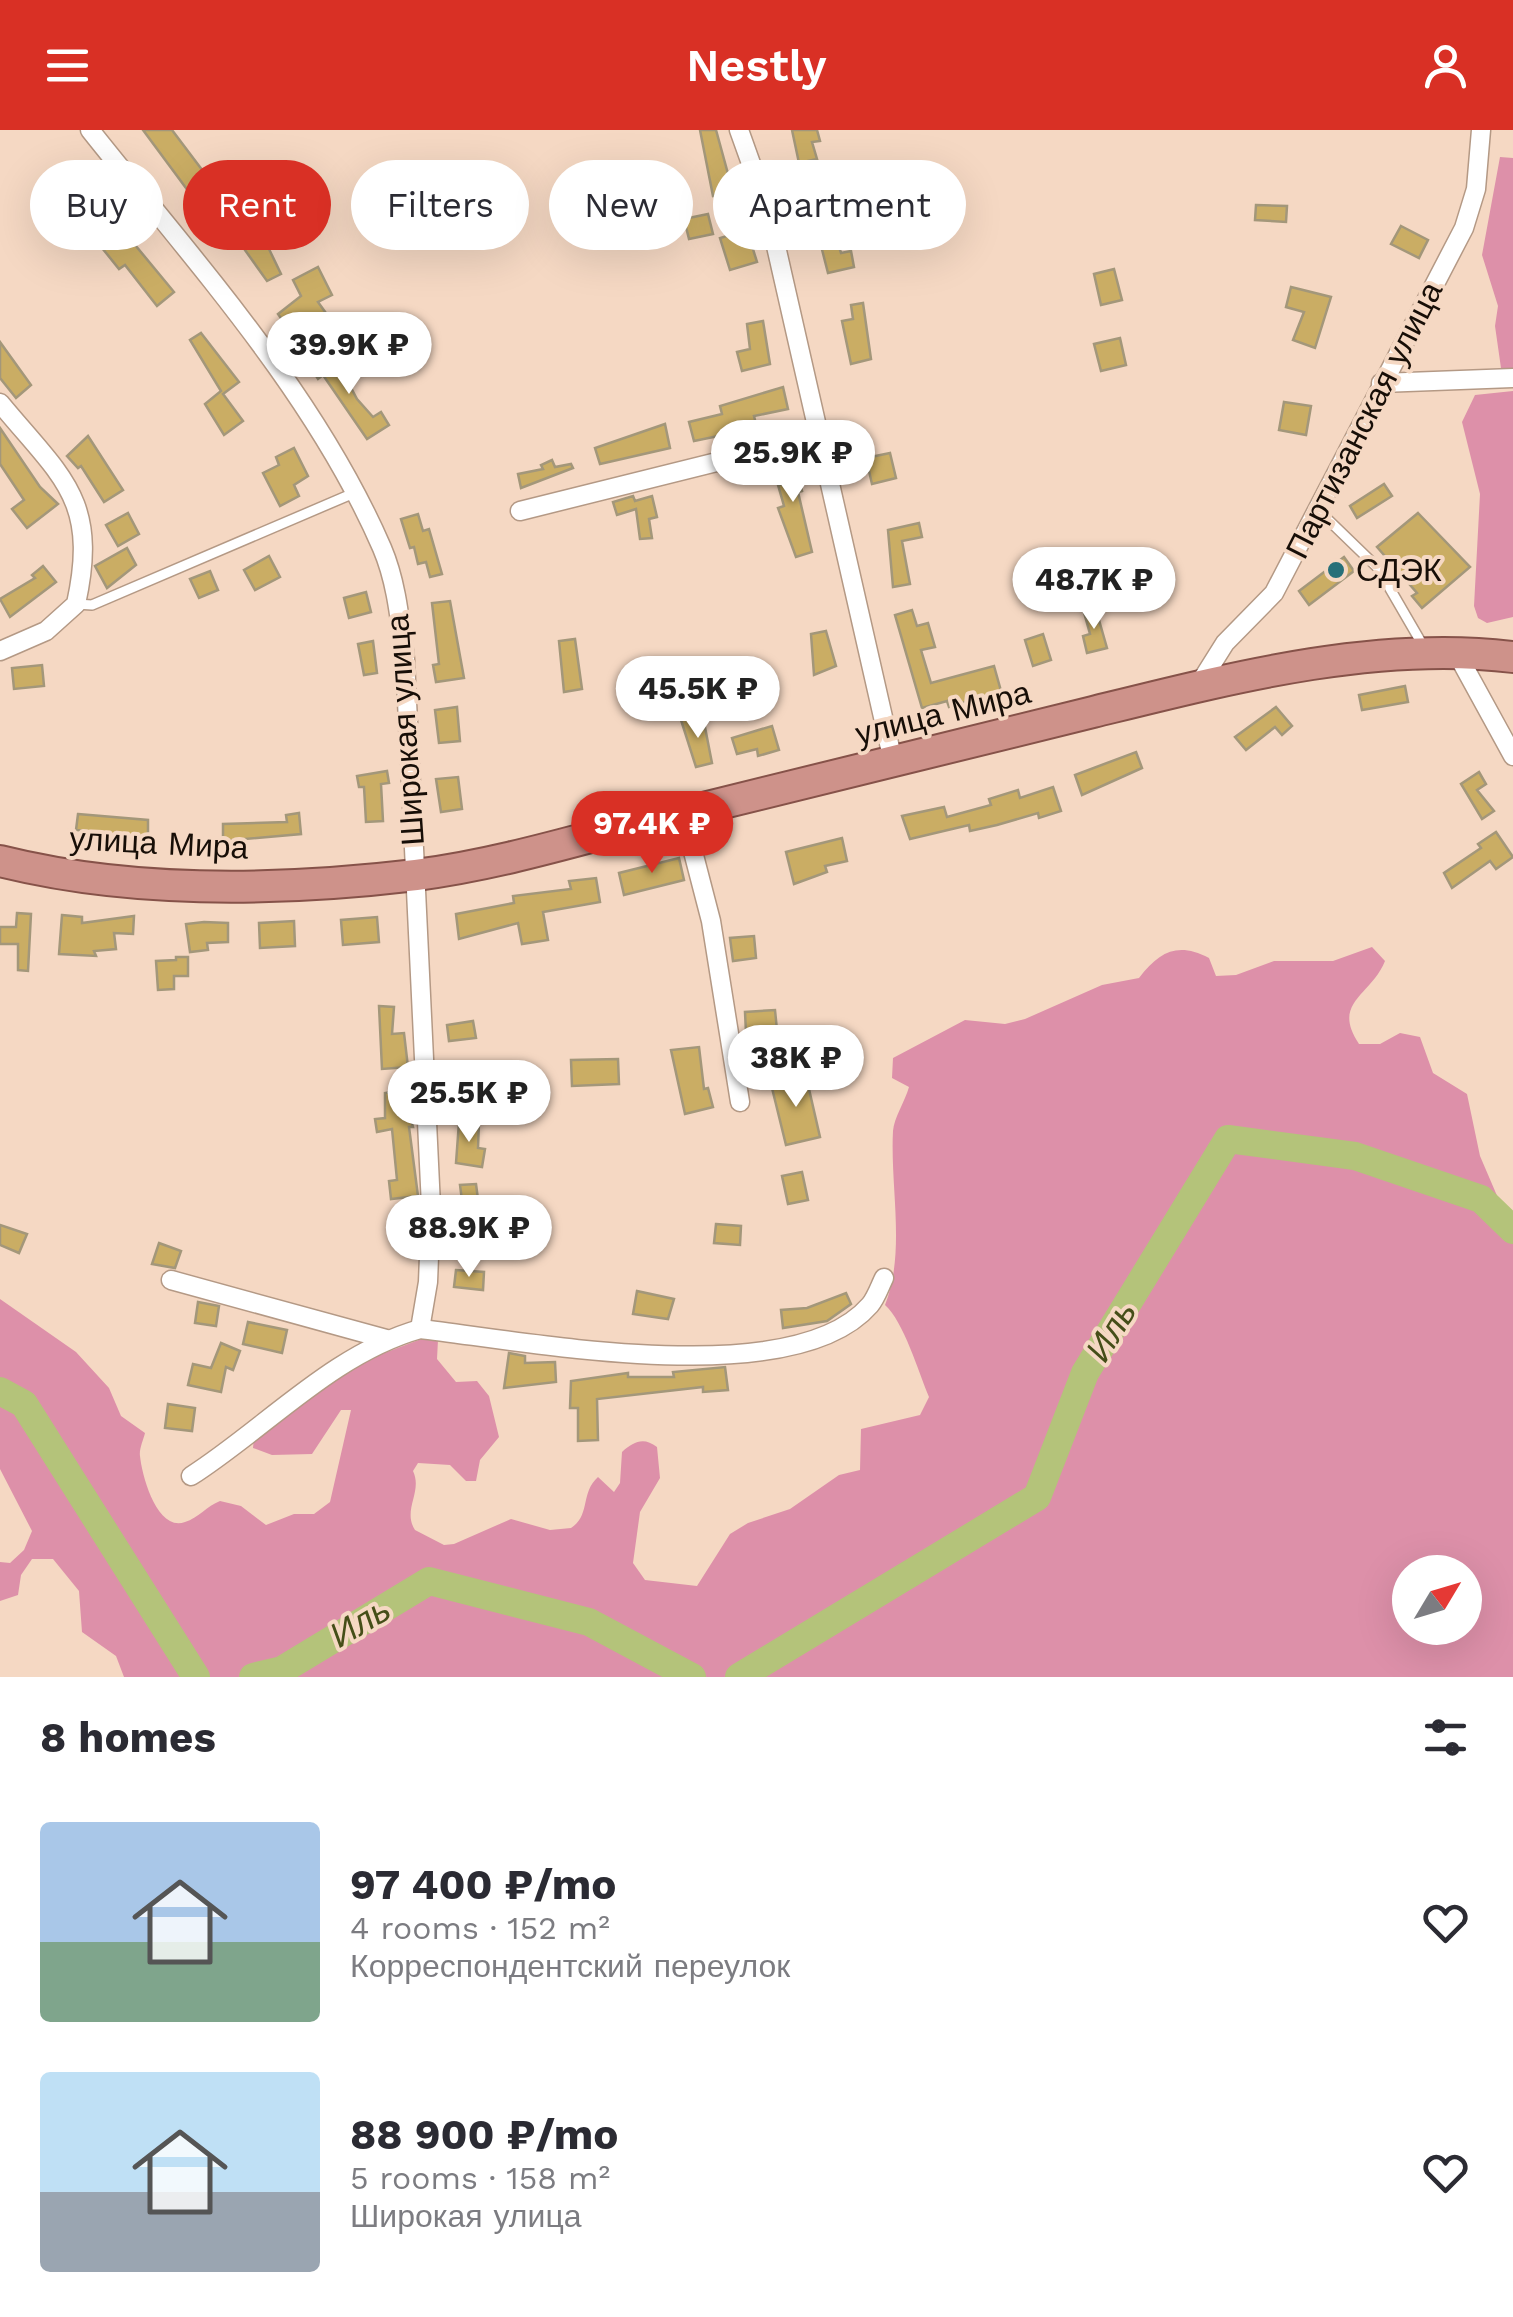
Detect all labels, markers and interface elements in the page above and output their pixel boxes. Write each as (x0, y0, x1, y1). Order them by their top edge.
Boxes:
icon: menu (40, 38, 95, 93)
icon: person (1418, 38, 1473, 93)
text: Nestly (686, 39, 827, 92)
chip: Buy (30, 160, 163, 250)
chip: Rent (183, 160, 331, 250)
chip: Filters (351, 160, 529, 250)
chip: New (549, 160, 693, 250)
chip: Apartment (713, 160, 966, 250)
street label: Партизанская улица (1278, 275, 1450, 565)
pin: 39.9K ₽ (257, 312, 441, 397)
text: 39.9K ₽ (289, 325, 409, 363)
pin: 25.9K ₽ (701, 420, 885, 505)
text: 25.9K ₽ (733, 433, 853, 471)
pin: 48.7K ₽ (1002, 547, 1186, 632)
place label: СДЭК (1356, 551, 1442, 589)
marker: СДЭК (1325, 559, 1347, 581)
text: 48.7K ₽ (1034, 560, 1154, 598)
street label: Широкая улица (378, 613, 432, 847)
pin: 45.5K ₽ (606, 656, 790, 741)
text: 45.5K ₽ (638, 669, 758, 707)
street label: улица Мира (852, 673, 1035, 753)
pin: 97.4K ₽ (560, 791, 744, 876)
text: 97.4K ₽ (593, 804, 711, 842)
street label: улица Мира (69, 819, 250, 867)
pin: 38K ₽ (726, 1025, 866, 1110)
text: 38K ₽ (750, 1038, 842, 1076)
pin: 25.5K ₽ (377, 1060, 561, 1145)
text: 25.5K ₽ (410, 1073, 528, 1111)
pin: 88.9K ₽ (377, 1195, 561, 1280)
text: 88.9K ₽ (408, 1208, 530, 1246)
water label: Иль (1077, 1293, 1145, 1369)
north arrow (1392, 1555, 1482, 1645)
map controls (1392, 1555, 1482, 1645)
water label: Иль (322, 1588, 398, 1656)
icon: filters (1418, 1710, 1473, 1765)
text: 8 homes (40, 1713, 216, 1762)
text: 97 400 ₽/mo (350, 1860, 616, 1909)
icon: home (120, 1862, 240, 1982)
icon: heart (1418, 1895, 1473, 1950)
text: 4 rooms · 152 m² (350, 1909, 610, 1947)
text: Корреспондентский переулок (350, 1947, 790, 1985)
text: 88 900 ₽/mo (350, 2110, 618, 2159)
icon: home (120, 2112, 240, 2232)
icon: heart (1418, 2145, 1473, 2200)
text: 5 rooms · 158 m² (350, 2159, 610, 2197)
text: Широкая улица (350, 2197, 582, 2235)

